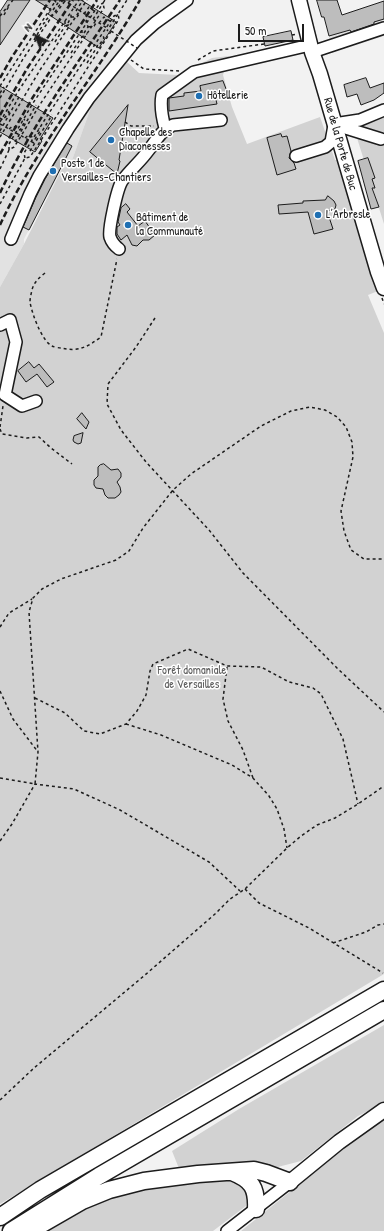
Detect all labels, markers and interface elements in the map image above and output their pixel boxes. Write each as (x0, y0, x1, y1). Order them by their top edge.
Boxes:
north arrow (16, 16, 56, 56)
scale bar (240, 16, 306, 42)
text: N (21, 20, 35, 34)
text: 50 m (245, 22, 266, 39)
place label: Hôtellerie (207, 89, 248, 103)
marker: Hôtellerie (194, 91, 204, 101)
street label: Rue de la Porte de Buc (320, 96, 360, 192)
place label: Chapelle des Diaconesses (119, 126, 172, 154)
marker: Chapelle des Diaconesses (106, 135, 116, 145)
place label: Poste 1 de Versailles-Chantiers (61, 157, 151, 185)
marker: Poste 1 de Versailles-Chantiers (48, 166, 58, 176)
place label: L’Arbresle (326, 208, 371, 222)
marker: L’Arbresle (313, 210, 323, 220)
place label: Bâtiment de la Communauté (136, 211, 203, 239)
marker: Bâtiment de la Communauté (123, 220, 133, 230)
park label: Forêt domaniale de Versailles (158, 664, 226, 692)

